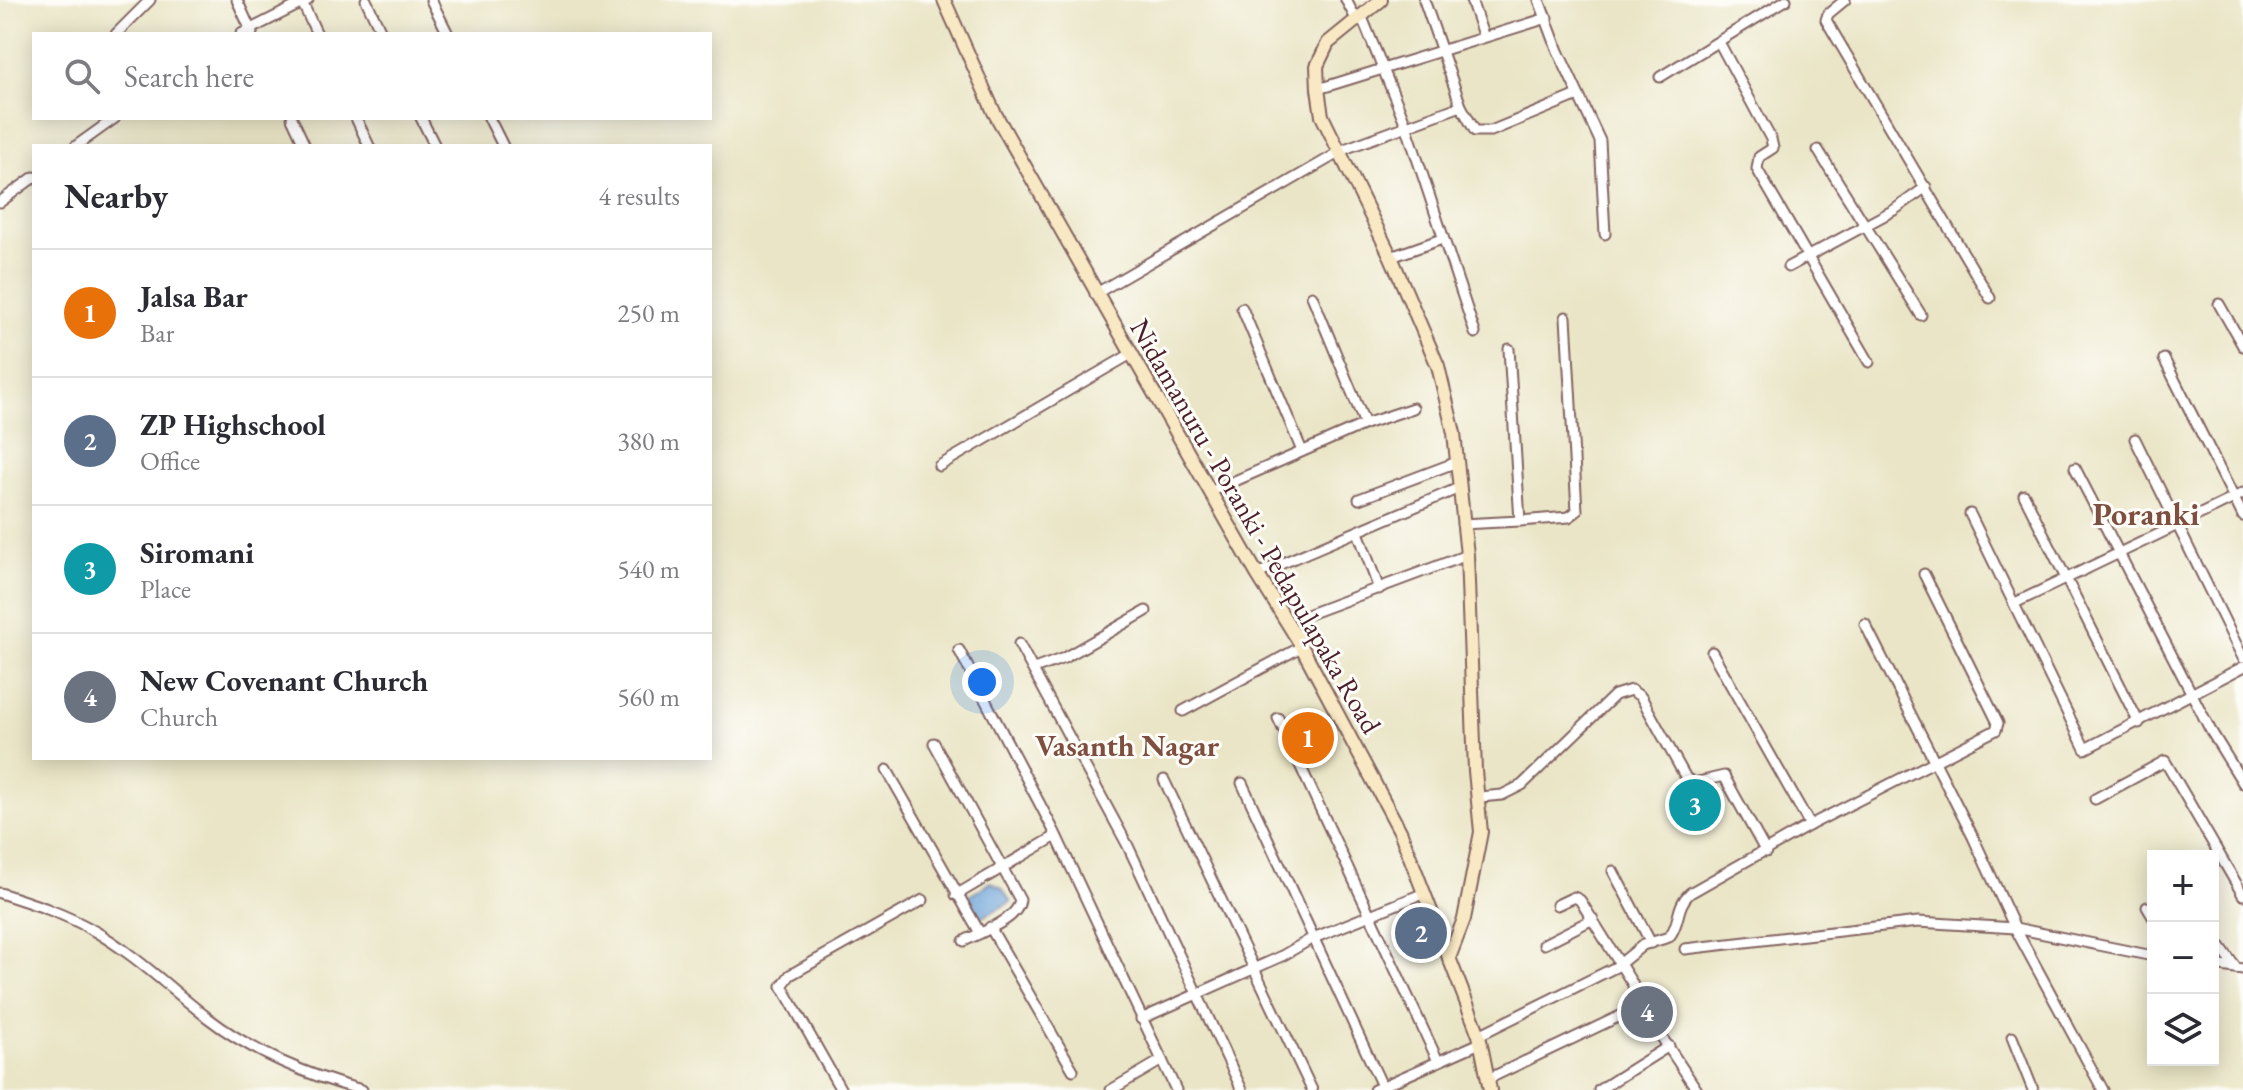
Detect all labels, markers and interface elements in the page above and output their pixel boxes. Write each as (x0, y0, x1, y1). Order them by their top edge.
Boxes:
search box (32, 32, 712, 120)
icon: search (60, 54, 104, 98)
text: Search here (124, 57, 254, 96)
text: Nearby (64, 174, 168, 218)
text: 4 results (599, 179, 680, 213)
text: Jalsa Bar (140, 277, 248, 316)
text: 1 (83, 296, 97, 330)
text: 250 m (617, 296, 680, 330)
street label: Nidamanuru - Poranki - Pedapulapaka Road (1122, 312, 1390, 740)
text: Bar (140, 316, 174, 350)
text: ZP Highschool (140, 405, 326, 444)
text: 2 (83, 424, 97, 458)
text: 380 m (617, 424, 680, 458)
text: Office (140, 444, 200, 478)
district label: Poranki (2093, 493, 2200, 535)
text: Siromani (140, 533, 254, 572)
text: 3 (83, 552, 97, 586)
text: 540 m (617, 552, 680, 586)
text: Place (140, 572, 191, 606)
text: New Covenant Church (140, 661, 428, 700)
your location (962, 662, 1002, 702)
text: 4 (83, 680, 97, 714)
text: 560 m (617, 680, 680, 714)
text: Church (140, 700, 218, 734)
pin: 1 (1282, 708, 1334, 768)
district label: Vasanth Nagar (1035, 726, 1220, 765)
pin: 3 (1669, 775, 1721, 835)
map controls (2147, 850, 2219, 1066)
button: + (2147, 850, 2219, 922)
pin: 2 (1395, 903, 1447, 963)
button: − (2147, 922, 2219, 994)
pin: 4 (1621, 982, 1673, 1042)
button: layers (2147, 994, 2219, 1066)

